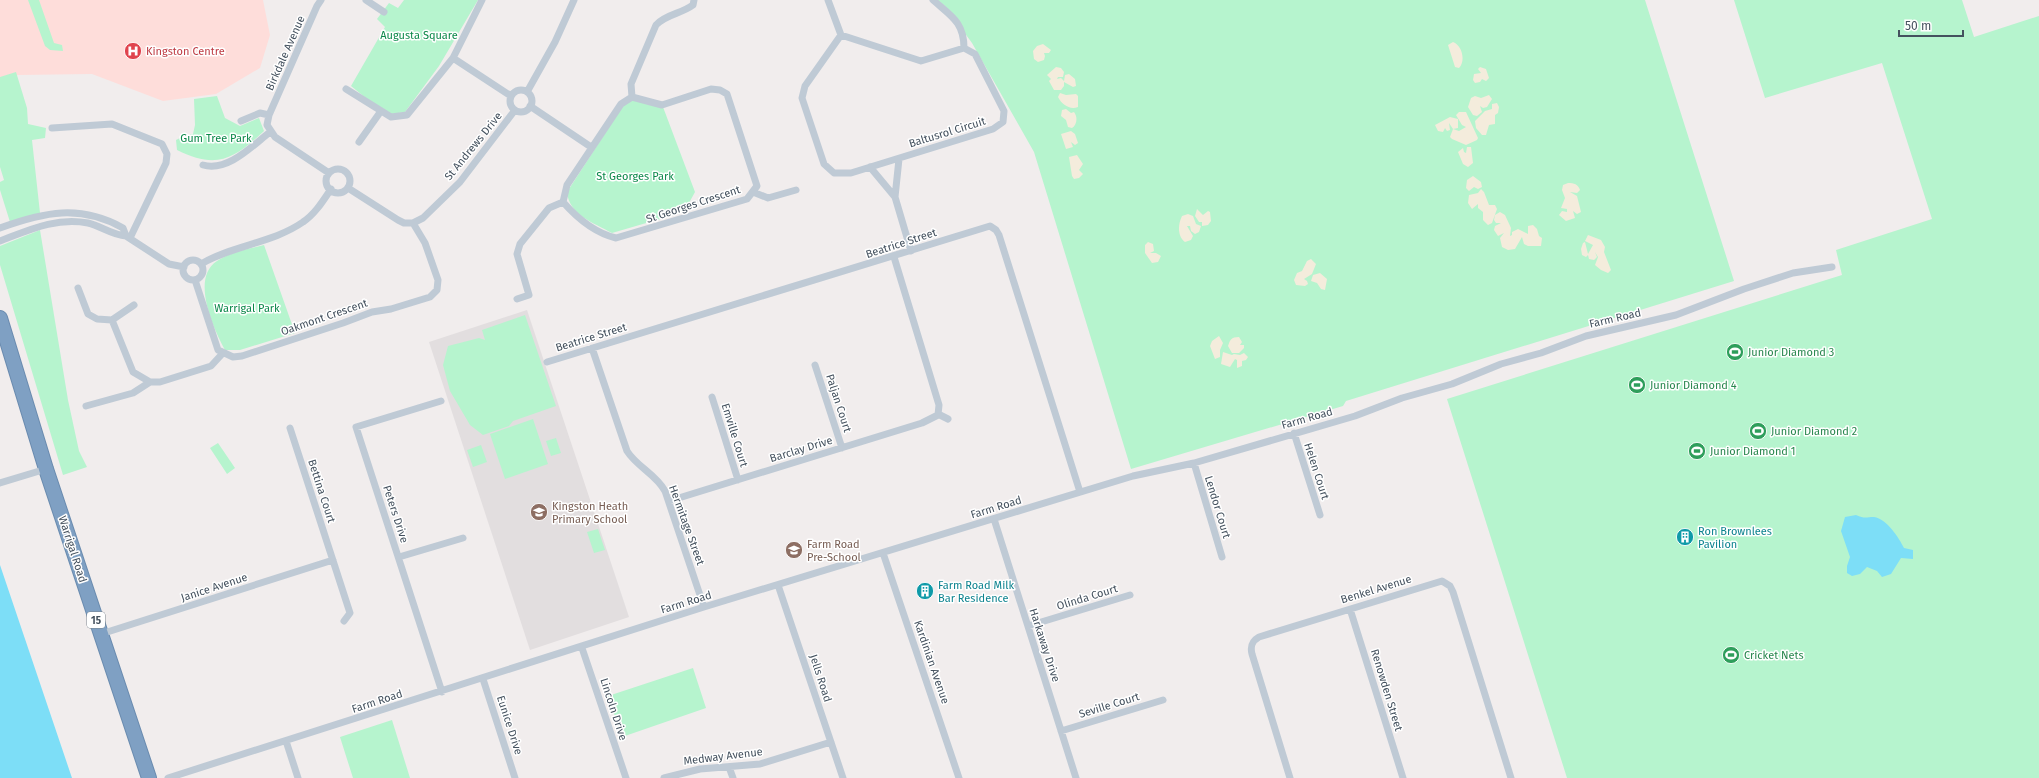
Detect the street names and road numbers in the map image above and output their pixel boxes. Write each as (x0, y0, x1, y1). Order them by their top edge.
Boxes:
street label: Birkdale Avenue (263, 14, 308, 93)
street label: St Andrews Drive (442, 110, 505, 183)
street label: Baltusrol Circuit (907, 115, 987, 150)
street label: St Georges Crescent (644, 183, 742, 226)
street label: Beatrice Street (864, 226, 938, 261)
street label: Oakmont Crescent (279, 297, 369, 338)
street label: Farm Road (1588, 306, 1642, 331)
street label: Beatrice Street (554, 320, 628, 354)
street label: Paljan Court (823, 372, 854, 434)
street label: Emville Court (719, 402, 750, 469)
street label: Farm Road (1280, 405, 1334, 432)
street label: Barclay Drive (768, 434, 834, 465)
street label: Helen Court (1301, 441, 1332, 501)
street label: Bettina Court (305, 458, 338, 525)
street label: Lendor Court (1202, 474, 1233, 540)
street label: Hermitage Street (666, 483, 707, 567)
street label: Peters Drive (380, 484, 411, 545)
street label: Farm Road (969, 494, 1023, 521)
street label: Warrigal Road (56, 514, 89, 584)
street label: Janice Avenue (179, 571, 249, 604)
street label: Benkel Avenue (1339, 573, 1413, 606)
street label: Olinda Court (1055, 582, 1119, 613)
street label: Farm Road (659, 589, 713, 616)
street label: Harkaway Drive (1026, 607, 1063, 684)
road number: 15 (87, 612, 105, 628)
street label: Kardinian Avenue (911, 619, 952, 706)
street label: Renowden Street (1368, 648, 1405, 733)
street label: Jells Road (807, 653, 834, 704)
street label: Lincoln Drive (597, 676, 630, 742)
street label: Farm Road (350, 687, 404, 716)
street label: Seville Court (1077, 690, 1141, 721)
street label: Eunice Drive (494, 694, 525, 756)
street label: Medway Avenue (683, 745, 763, 768)

